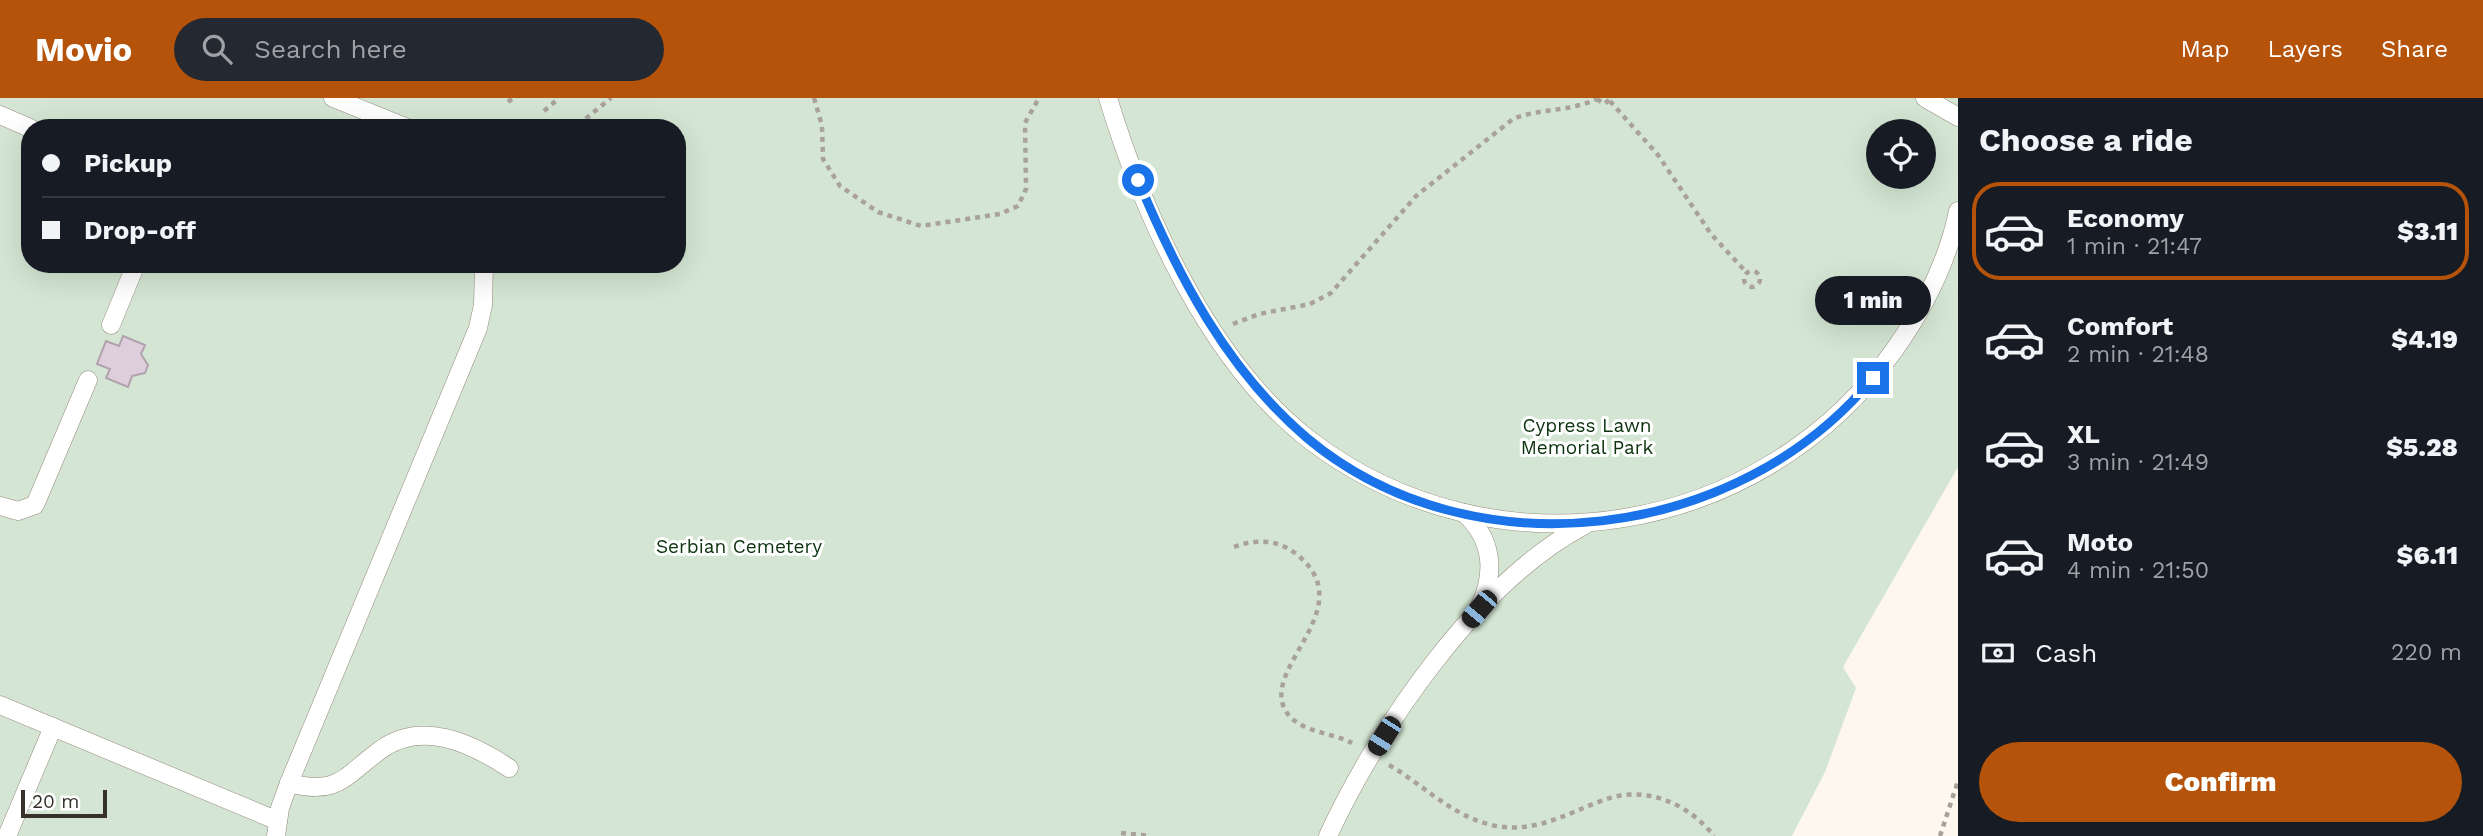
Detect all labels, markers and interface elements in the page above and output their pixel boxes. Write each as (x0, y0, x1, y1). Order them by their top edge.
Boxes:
search box (174, 18, 664, 81)
text: Movio (35, 30, 132, 69)
icon: search (198, 30, 236, 68)
text: Search here (254, 34, 407, 64)
text: Map (2181, 35, 2229, 63)
text: Layers (2267, 35, 2343, 63)
text: Share (2381, 35, 2448, 63)
map controls (1866, 119, 1936, 189)
button: locate (1866, 119, 1936, 189)
text: Choose a ride (1979, 121, 2193, 159)
text: Pickup (84, 148, 172, 178)
route start (1122, 164, 1154, 196)
icon: car (1983, 200, 2046, 263)
text: Economy (2067, 203, 2184, 233)
text: Drop-off (84, 215, 196, 245)
text: $3.11 (2397, 216, 2458, 246)
text: 1 min · 21:47 (2067, 233, 2202, 260)
callout: 1 min (1815, 276, 1931, 326)
text: 1 min (1843, 287, 1903, 314)
icon: car (1983, 308, 2046, 371)
text: Comfort (2067, 311, 2173, 341)
text: $4.19 (2391, 324, 2458, 354)
text: 2 min · 21:48 (2067, 341, 2209, 368)
route end (1857, 362, 1889, 394)
park label: Cypress Lawn Memorial Park (1521, 414, 1654, 459)
icon: car (1983, 416, 2046, 479)
text: XL (2067, 419, 2100, 449)
text: $5.28 (2386, 432, 2458, 462)
text: 3 min · 21:49 (2067, 449, 2209, 476)
icon: car (1983, 524, 2046, 587)
text: Moto (2067, 527, 2133, 557)
park label: Serbian Cemetery (656, 535, 822, 558)
text: $6.11 (2397, 540, 2458, 570)
text: 4 min · 21:50 (2067, 557, 2209, 584)
car (1458, 586, 1501, 632)
icon: cash (1979, 634, 2017, 672)
text: Cash (2035, 638, 2097, 668)
text: 220 m (2391, 639, 2462, 666)
car (1364, 713, 1405, 759)
button: Confirm (1979, 742, 2462, 822)
scale bar (21, 787, 107, 819)
text: 20 m (32, 790, 79, 813)

